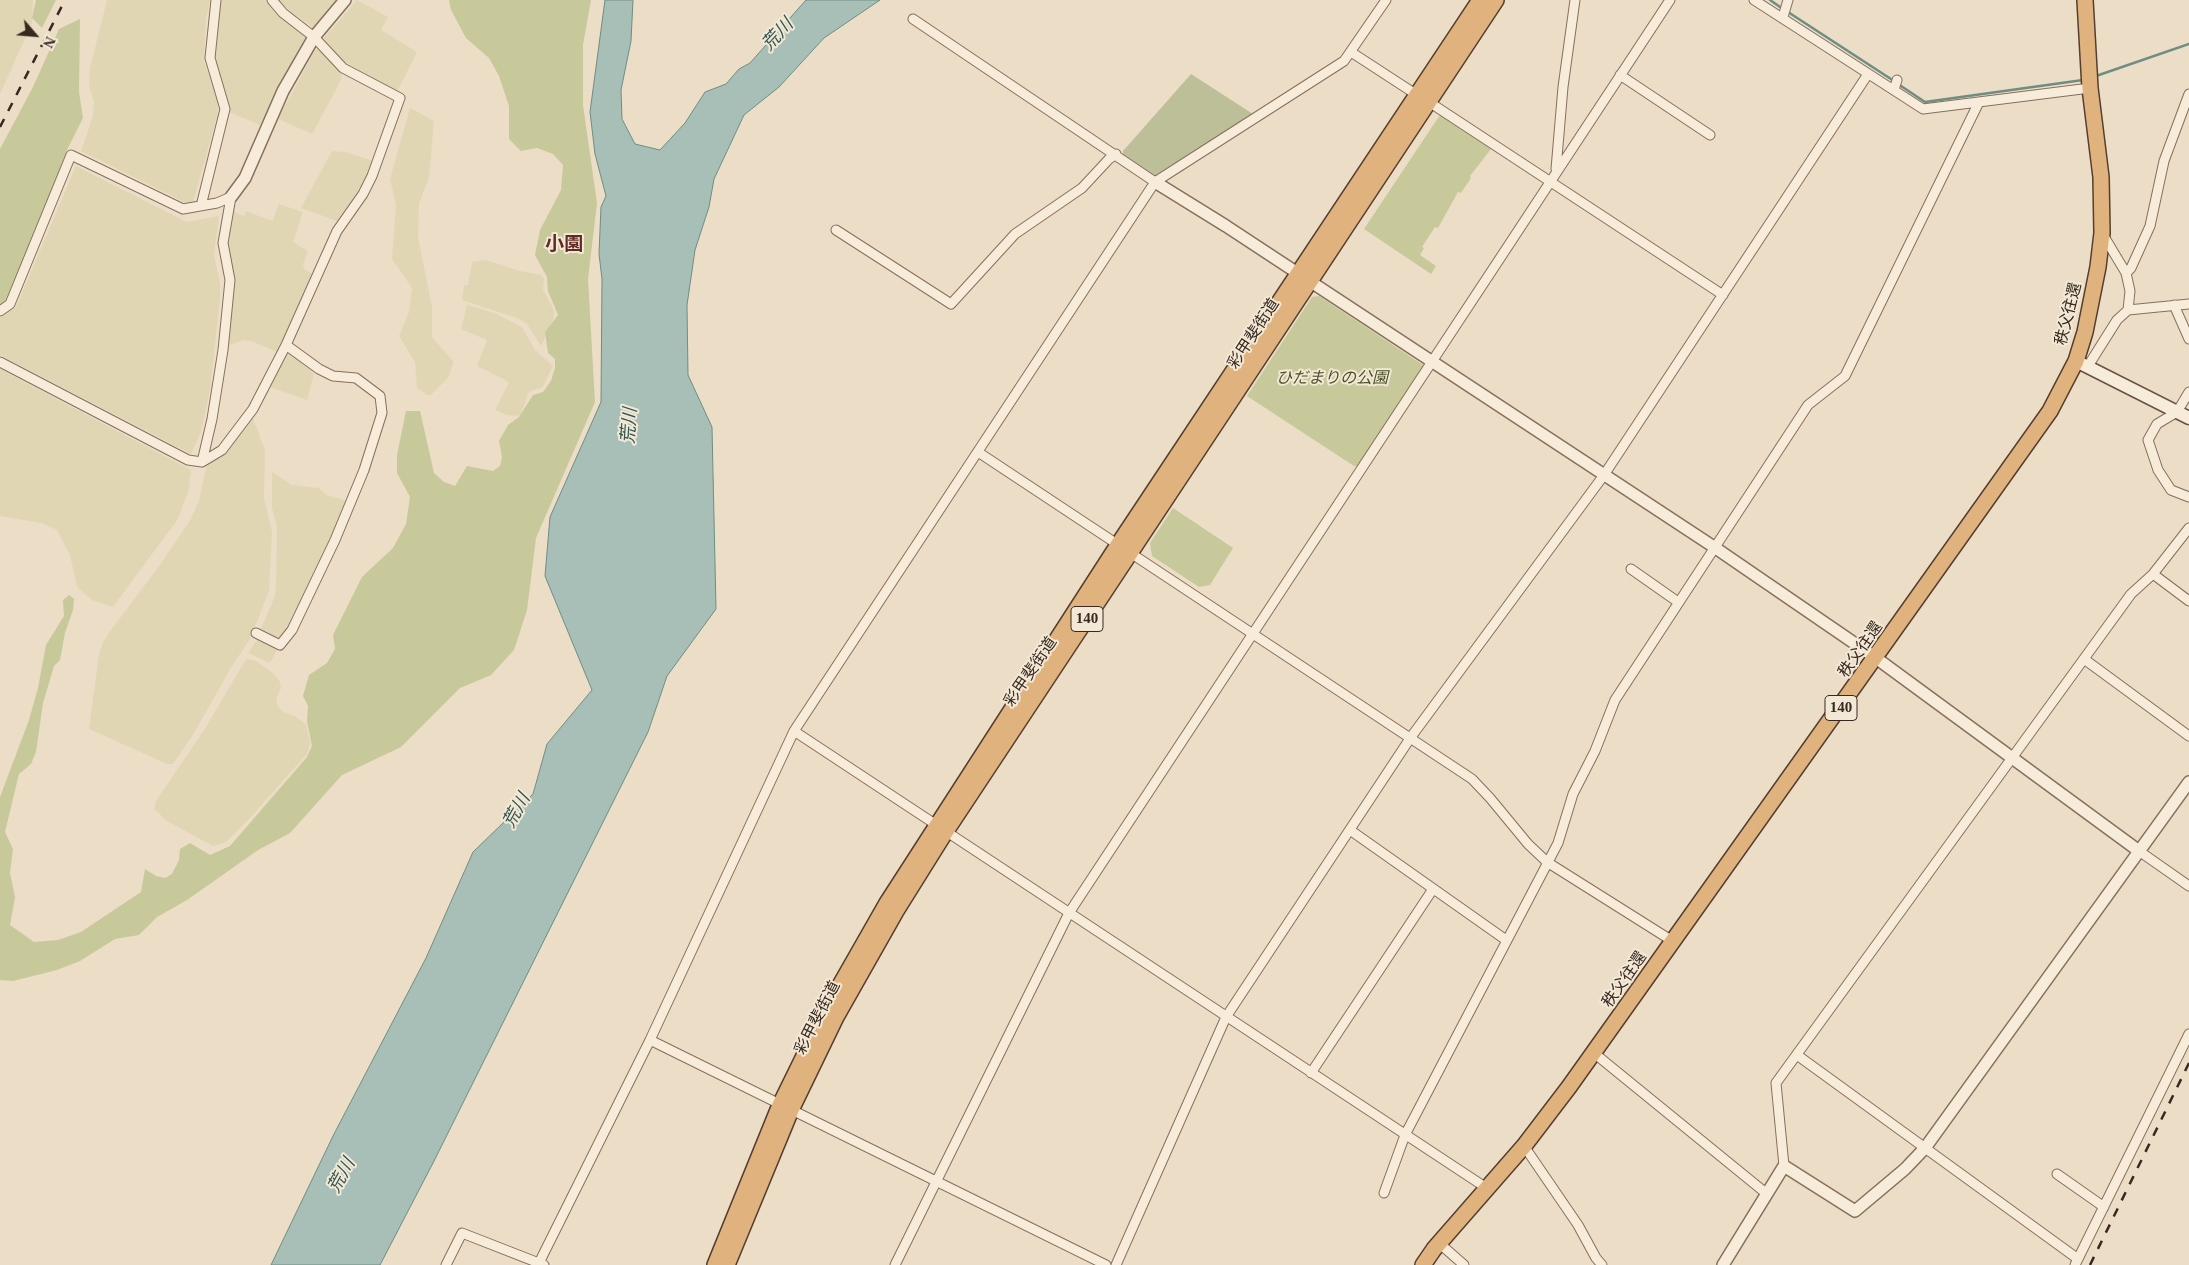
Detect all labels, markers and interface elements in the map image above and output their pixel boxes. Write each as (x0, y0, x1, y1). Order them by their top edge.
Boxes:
north arrow (10, 10, 60, 60)
water label: 荒川 (758, 14, 798, 56)
text: N (40, 34, 58, 50)
district label: 小園 (545, 234, 583, 256)
street label: 秩父往還 (2052, 281, 2086, 347)
street label: 彩甲斐街道 (1224, 295, 1284, 373)
park label: ひだまりの公園 (1276, 369, 1388, 389)
water label: 荒川 (618, 407, 642, 445)
road number: 140 (1071, 606, 1103, 632)
street label: 秩父往還 (1835, 618, 1887, 682)
street label: 彩甲斐街道 (1001, 633, 1061, 711)
road number: 140 (1825, 696, 1857, 720)
water label: 荒川 (499, 790, 535, 832)
street label: 秩父往還 (1599, 948, 1651, 1012)
street label: 彩甲斐街道 (791, 978, 845, 1058)
water label: 荒川 (324, 1155, 360, 1197)

